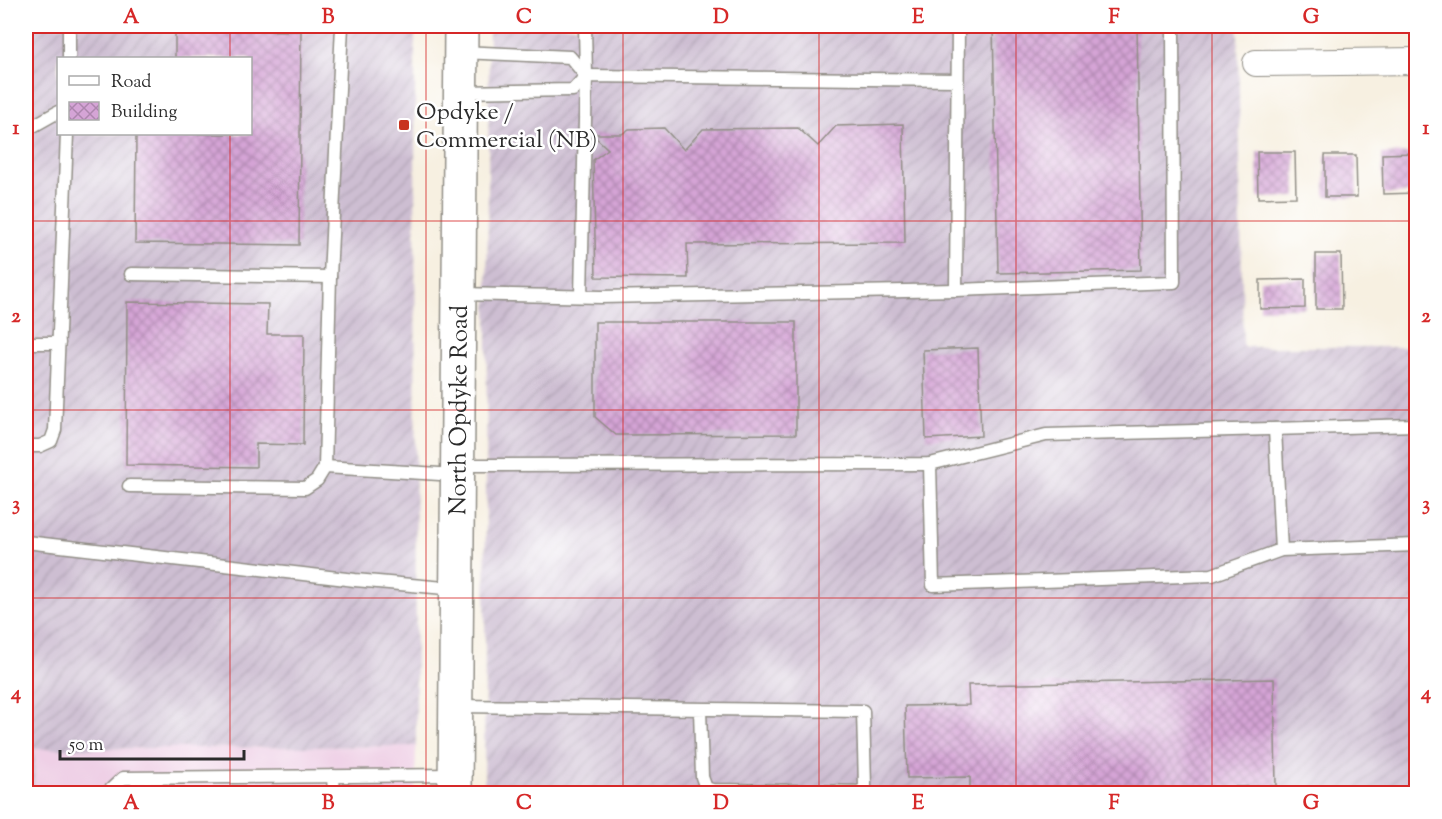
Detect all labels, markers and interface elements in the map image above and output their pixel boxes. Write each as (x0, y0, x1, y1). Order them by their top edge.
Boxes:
text: A (123, 4, 140, 33)
text: B (322, 4, 335, 33)
text: C (516, 4, 532, 33)
text: D (713, 4, 729, 33)
text: E (912, 4, 925, 33)
text: F (1108, 4, 1120, 33)
text: G (1303, 4, 1320, 33)
legend (57, 57, 252, 135)
text: Road (111, 70, 151, 96)
place label: Opdyke / Commercial (NB) (416, 96, 597, 158)
text: Building (111, 100, 177, 126)
text: 1 (13, 115, 20, 144)
text: 1 (1423, 115, 1430, 144)
marker: Opdyke / Commercial (NB) (397, 118, 411, 132)
text: 2 (11, 303, 21, 332)
text: 2 (1421, 303, 1431, 332)
street label: North Opdyke Road (442, 304, 478, 515)
text: 3 (12, 491, 20, 520)
text: 3 (1422, 491, 1430, 520)
text: 4 (10, 680, 21, 709)
text: 4 (1420, 680, 1431, 709)
scale bar (60, 723, 244, 761)
text: 50 m (68, 733, 104, 759)
text: A (123, 790, 140, 819)
text: B (322, 790, 335, 819)
text: C (516, 790, 532, 819)
text: D (713, 790, 729, 819)
text: E (912, 790, 925, 819)
text: F (1108, 790, 1120, 819)
text: G (1303, 790, 1320, 819)

